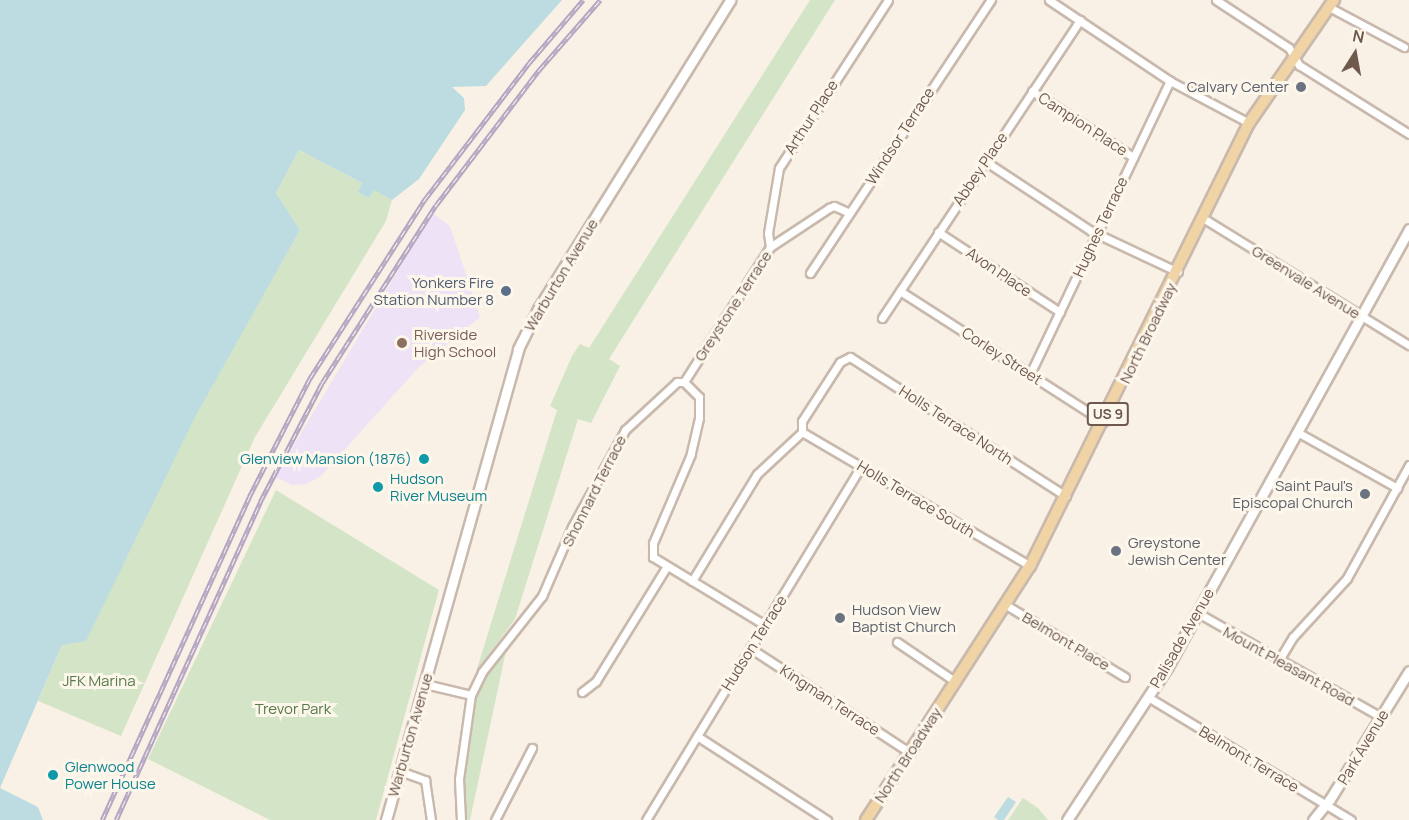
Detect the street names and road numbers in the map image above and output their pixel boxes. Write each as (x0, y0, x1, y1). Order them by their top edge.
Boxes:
street label: Arthur Place (780, 77, 842, 157)
street label: Windsor Terrace (862, 84, 938, 188)
street label: Campion Place (1035, 88, 1131, 160)
street label: Abbey Place (949, 129, 1011, 209)
street label: Hughes Terrace (1069, 174, 1131, 280)
street label: Warburton Avenue (520, 215, 602, 335)
street label: Greenvale Avenue (1249, 241, 1363, 323)
street label: Avon Place (963, 244, 1035, 300)
street label: Greystone Terrace (691, 248, 775, 364)
street label: North Broadway (1116, 280, 1180, 386)
street label: Corley Street (958, 323, 1046, 389)
street label: Holls Terrace North (896, 382, 1016, 468)
road number: US 9 (1086, 403, 1130, 425)
street label: Shonnard Terrace (558, 432, 630, 550)
street label: Holls Terrace South (854, 457, 978, 541)
street label: Palisade Avenue (1146, 585, 1218, 691)
street label: Hudson Terrace (718, 592, 790, 694)
street label: Belmont Place (1019, 608, 1113, 674)
street label: Mount Pleasant Road (1220, 622, 1358, 710)
street label: Kingman Terrace (777, 661, 883, 739)
street label: Warburton Avenue (384, 671, 436, 799)
street label: North Broadway (871, 704, 945, 806)
street label: Park Avenue (1334, 706, 1392, 788)
street label: Belmont Terrace (1196, 722, 1302, 796)

